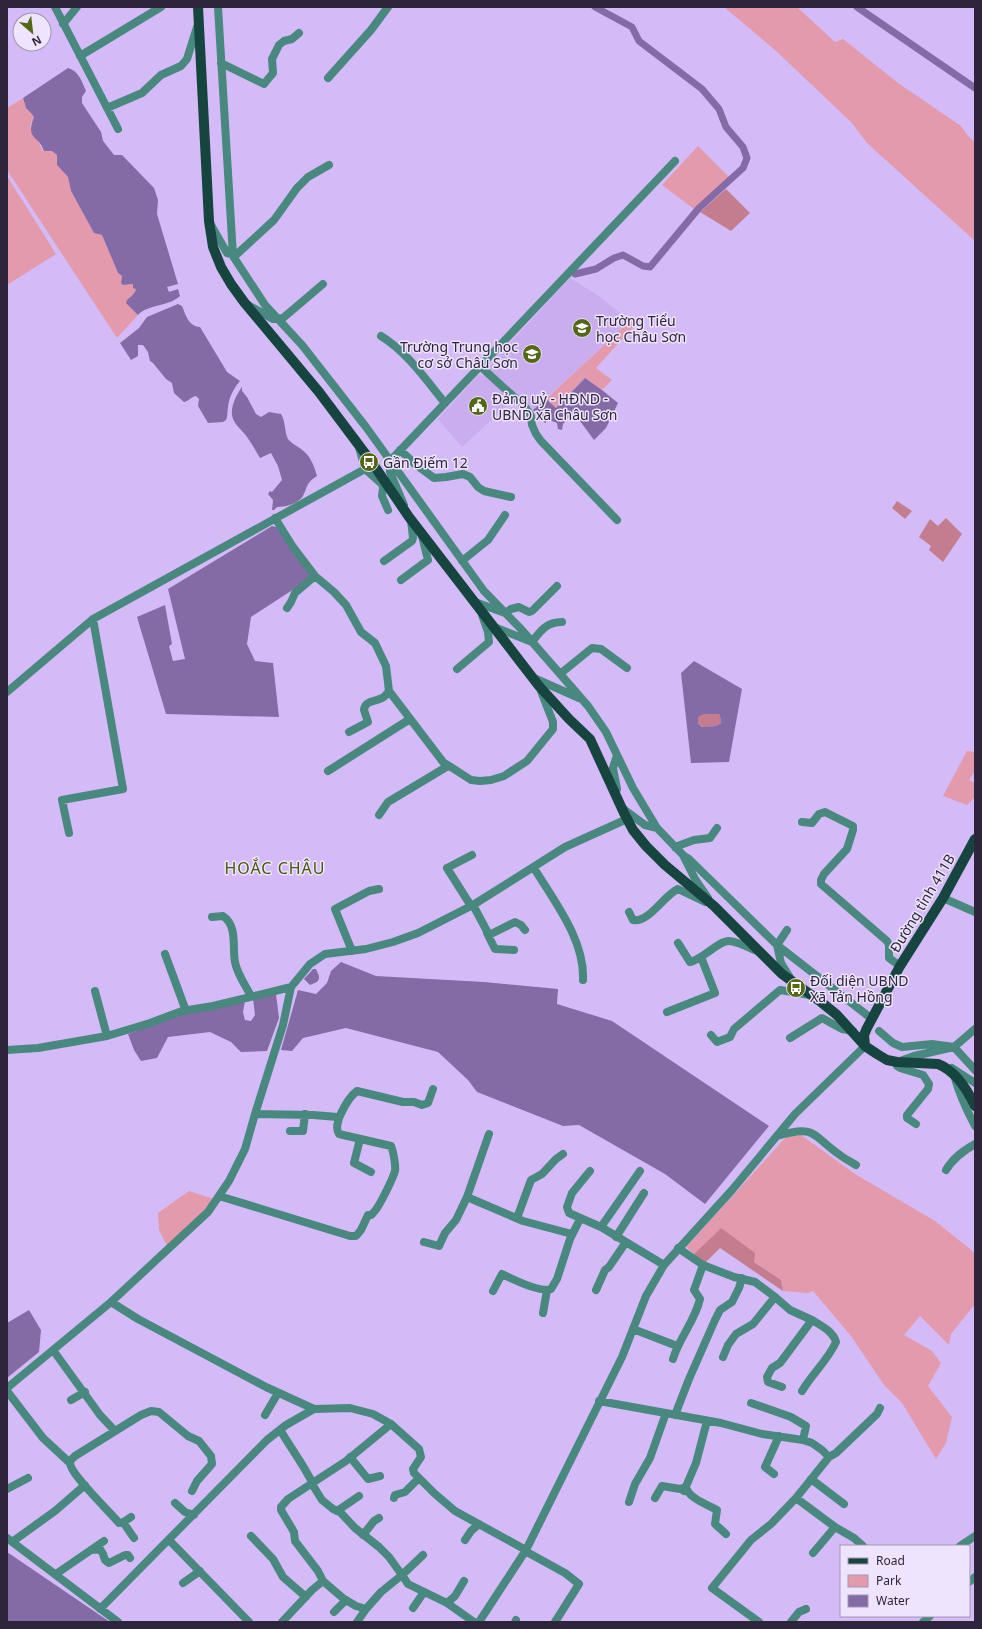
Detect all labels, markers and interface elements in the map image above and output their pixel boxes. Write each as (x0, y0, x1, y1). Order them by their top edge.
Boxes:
north arrow (12, 12, 52, 52)
text: N (29, 33, 44, 50)
place label: Trường Tiểu học Châu Sơn (596, 311, 686, 346)
school or university icon: Trường Tiểu học Châu Sơn (571, 317, 593, 339)
place label: Trường Trung học cơ sở Châu Sơn (400, 337, 518, 372)
school or university icon: Trường Trung học cơ sở Châu Sơn (521, 343, 543, 365)
place label: Đảng uỷ - HĐND - UBND xã Châu Sơn (492, 389, 617, 424)
public building icon: Đảng uỷ - HĐND - UBND xã Châu Sơn (467, 395, 489, 417)
bus stop icon: Gần Điếm 12 (358, 451, 380, 473)
place label: Gần Điếm 12 (383, 453, 468, 472)
street label: Đường tỉnh 411B (885, 850, 959, 956)
district label: HOẮC CHÂU (224, 857, 326, 879)
place label: Đối diện UBND Xã Tản Hồng (810, 971, 909, 1006)
bus stop icon: Đối diện UBND Xã Tản Hồng (785, 977, 807, 999)
legend (840, 1545, 970, 1617)
text: Road (876, 1552, 905, 1569)
text: Park (876, 1572, 902, 1589)
text: Water (876, 1592, 910, 1609)

